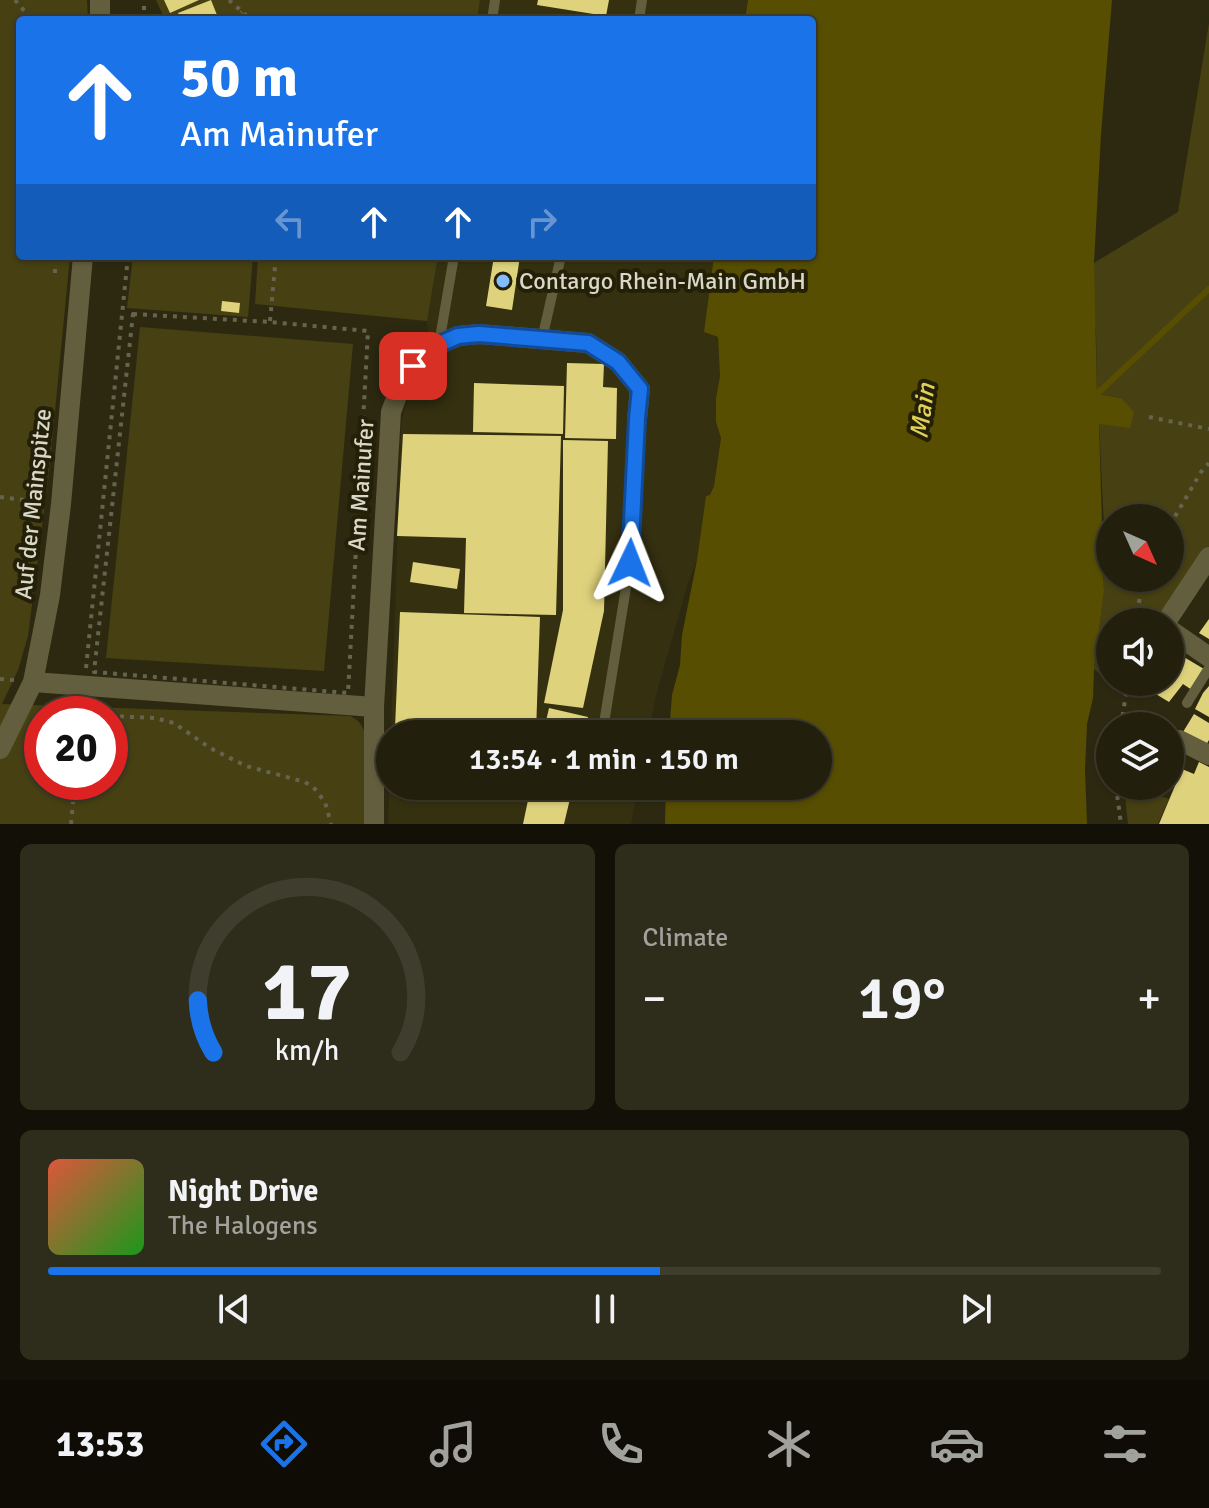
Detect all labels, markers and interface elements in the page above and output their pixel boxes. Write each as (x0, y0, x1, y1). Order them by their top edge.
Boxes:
text: 50 m (180, 43, 298, 112)
icon: ahead (48, 48, 152, 152)
text: Am Mainufer (180, 112, 378, 157)
icon: left (268, 200, 312, 244)
icon: ahead (352, 200, 396, 244)
icon: ahead (436, 200, 480, 244)
icon: right (520, 200, 564, 244)
place label: Contargo Rhein-Main GmbH (519, 266, 806, 296)
marker: Contargo Rhein-Main GmbH (494, 272, 512, 290)
pin (379, 332, 447, 400)
icon: arrive (391, 344, 435, 388)
water label: Main (903, 381, 943, 441)
street label: Auf der Mainspitze (8, 407, 58, 601)
street label: Am Mainufer (341, 418, 381, 552)
north arrow (1096, 504, 1184, 592)
map controls (1096, 504, 1184, 800)
position arrow (588, 521, 672, 605)
button: sound (1096, 608, 1184, 696)
speed limit sign: 20 (24, 696, 128, 800)
button: layers (1096, 712, 1184, 800)
text: 13:54 · 1 min · 150 m (469, 741, 739, 778)
text: Climate (643, 922, 728, 954)
text: 17 (262, 941, 352, 1043)
text: 19° (858, 962, 946, 1036)
text: − (643, 972, 666, 1026)
text: + (1137, 972, 1161, 1026)
text: km/h (275, 1033, 340, 1068)
text: Night Drive (168, 1173, 318, 1210)
text: The Halogens (168, 1210, 318, 1242)
icon: previous (212, 1287, 256, 1331)
icon: pause (583, 1287, 627, 1331)
icon: next (954, 1287, 998, 1331)
icon: directions (256, 1416, 312, 1472)
icon: music (425, 1416, 481, 1472)
icon: phone (593, 1416, 649, 1472)
icon: climate (761, 1416, 817, 1472)
icon: car (929, 1416, 985, 1472)
icon: filters (1097, 1416, 1153, 1472)
text: 13:53 (56, 1422, 144, 1467)

